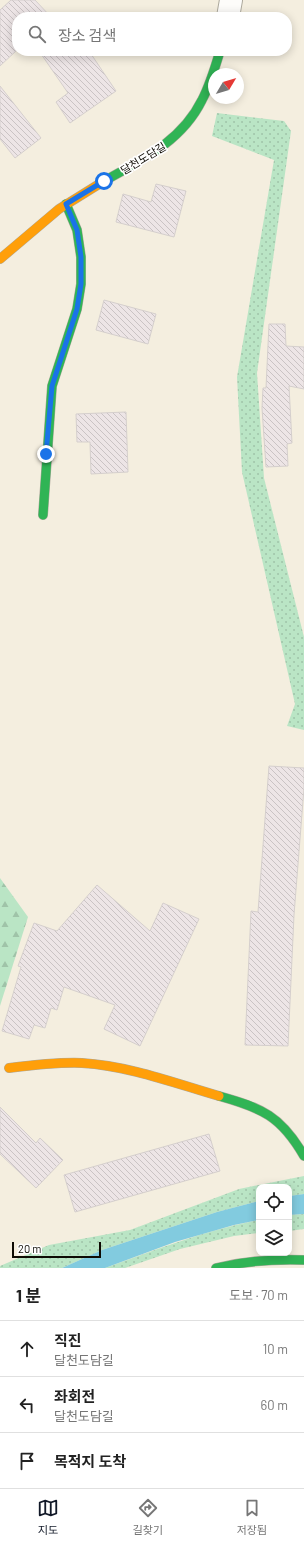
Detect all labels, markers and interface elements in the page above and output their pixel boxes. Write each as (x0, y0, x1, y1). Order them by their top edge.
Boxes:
search box (12, 12, 292, 56)
icon: search (26, 23, 48, 45)
text: 장소 검색 (58, 26, 116, 44)
north arrow (208, 68, 244, 104)
street label: 달천도담길 (118, 139, 168, 177)
route start (95, 172, 113, 190)
route end (37, 445, 55, 463)
map controls (256, 1184, 292, 1256)
button: locate (256, 1184, 292, 1220)
button: layers (256, 1220, 292, 1256)
scale bar (12, 1240, 101, 1259)
text: 20 m (18, 1242, 41, 1255)
text: 1 분 (16, 1285, 41, 1305)
text: 도보 · 70 m (229, 1287, 288, 1303)
text: 직진 (54, 1331, 82, 1349)
icon: ahead (16, 1338, 38, 1360)
text: 10 m (263, 1341, 288, 1357)
text: 달천도담길 (54, 1352, 114, 1368)
text: 좌회전 (54, 1387, 95, 1405)
icon: left (16, 1394, 38, 1416)
text: 60 m (261, 1397, 288, 1413)
text: 달천도담길 (54, 1408, 114, 1424)
icon: arrive (16, 1450, 38, 1472)
text: 목적지 도착 (54, 1452, 126, 1470)
tab: 지도 (37, 1497, 59, 1537)
tab: 길찾기 (133, 1497, 163, 1537)
tab: 저장됨 (237, 1497, 267, 1537)

